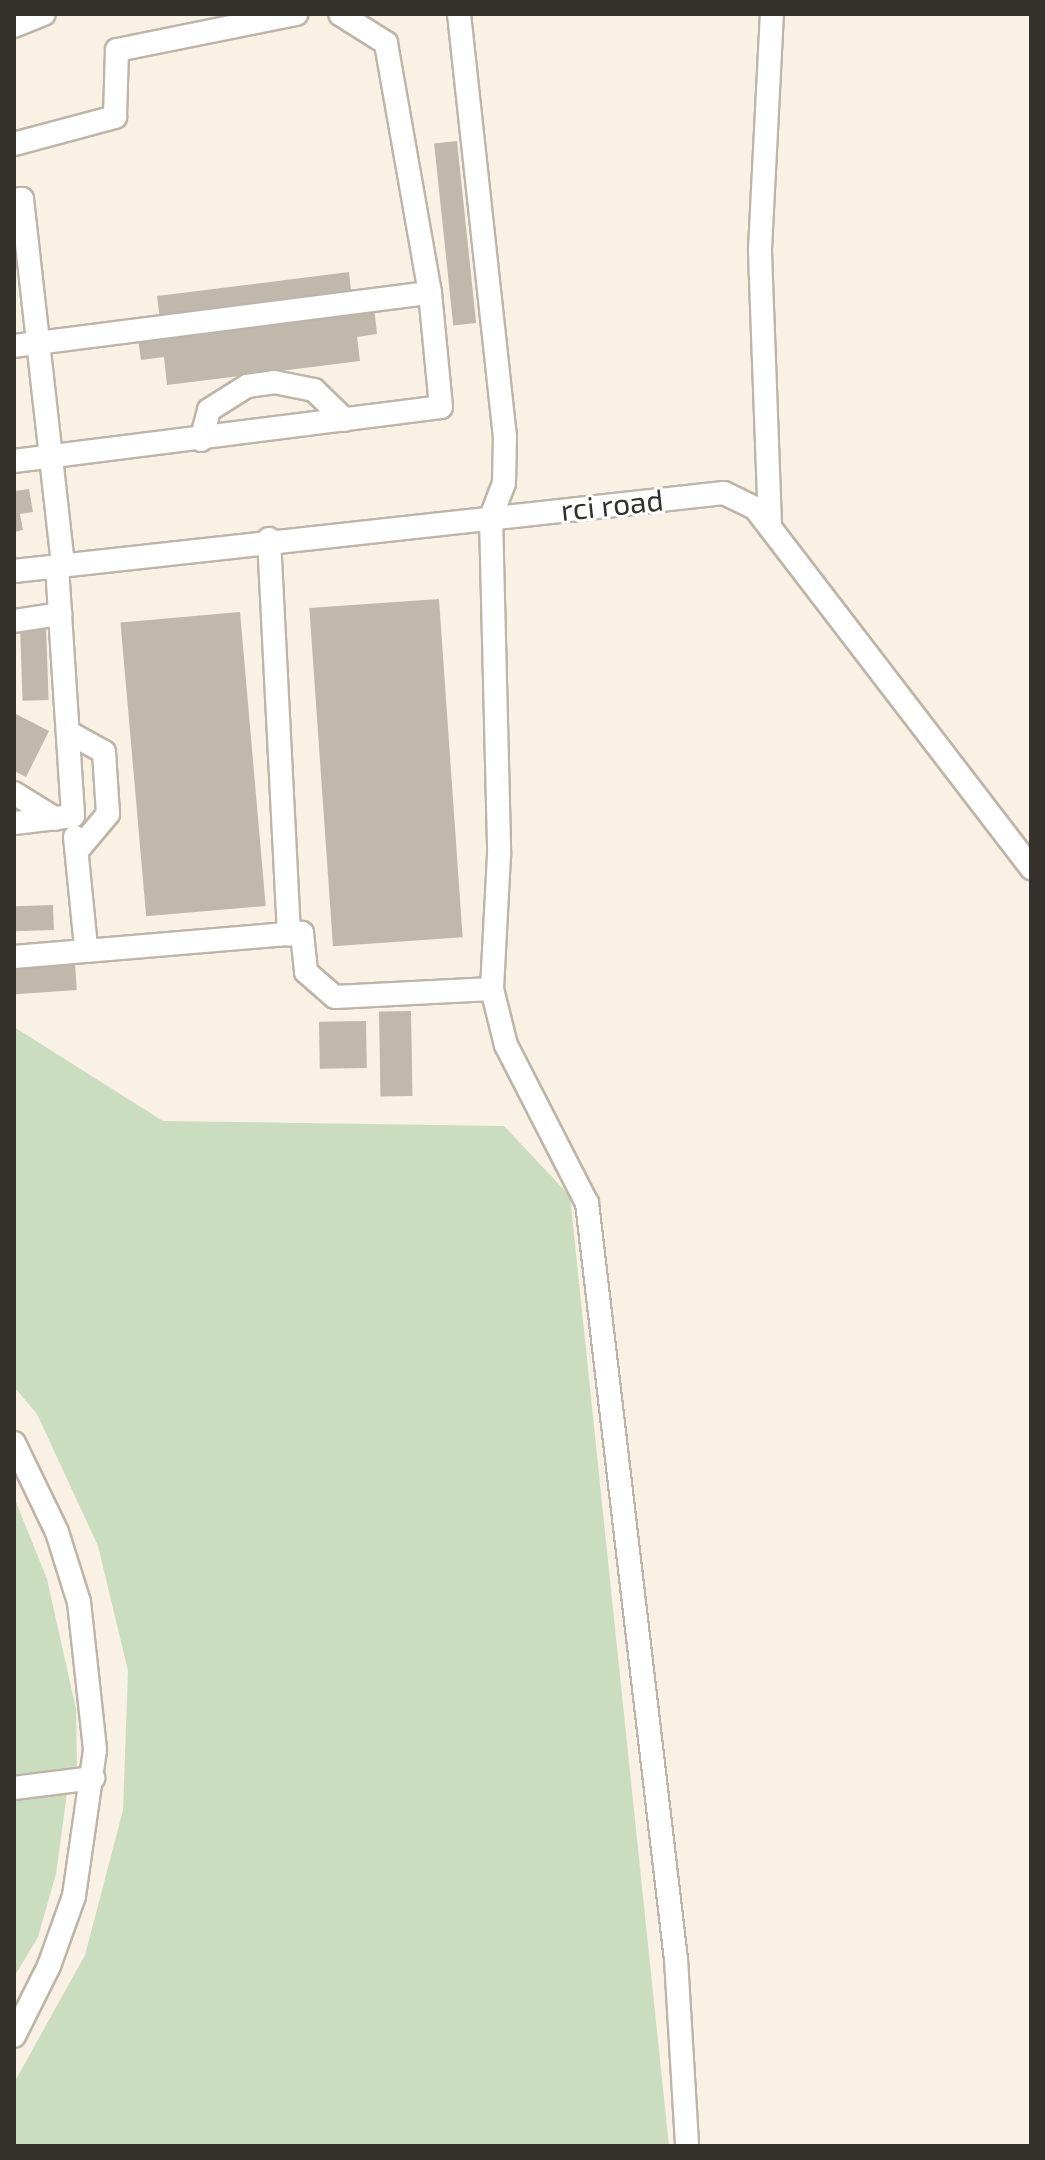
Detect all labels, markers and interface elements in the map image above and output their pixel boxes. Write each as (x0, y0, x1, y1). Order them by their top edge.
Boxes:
street label: rci road (559, 481, 665, 527)

